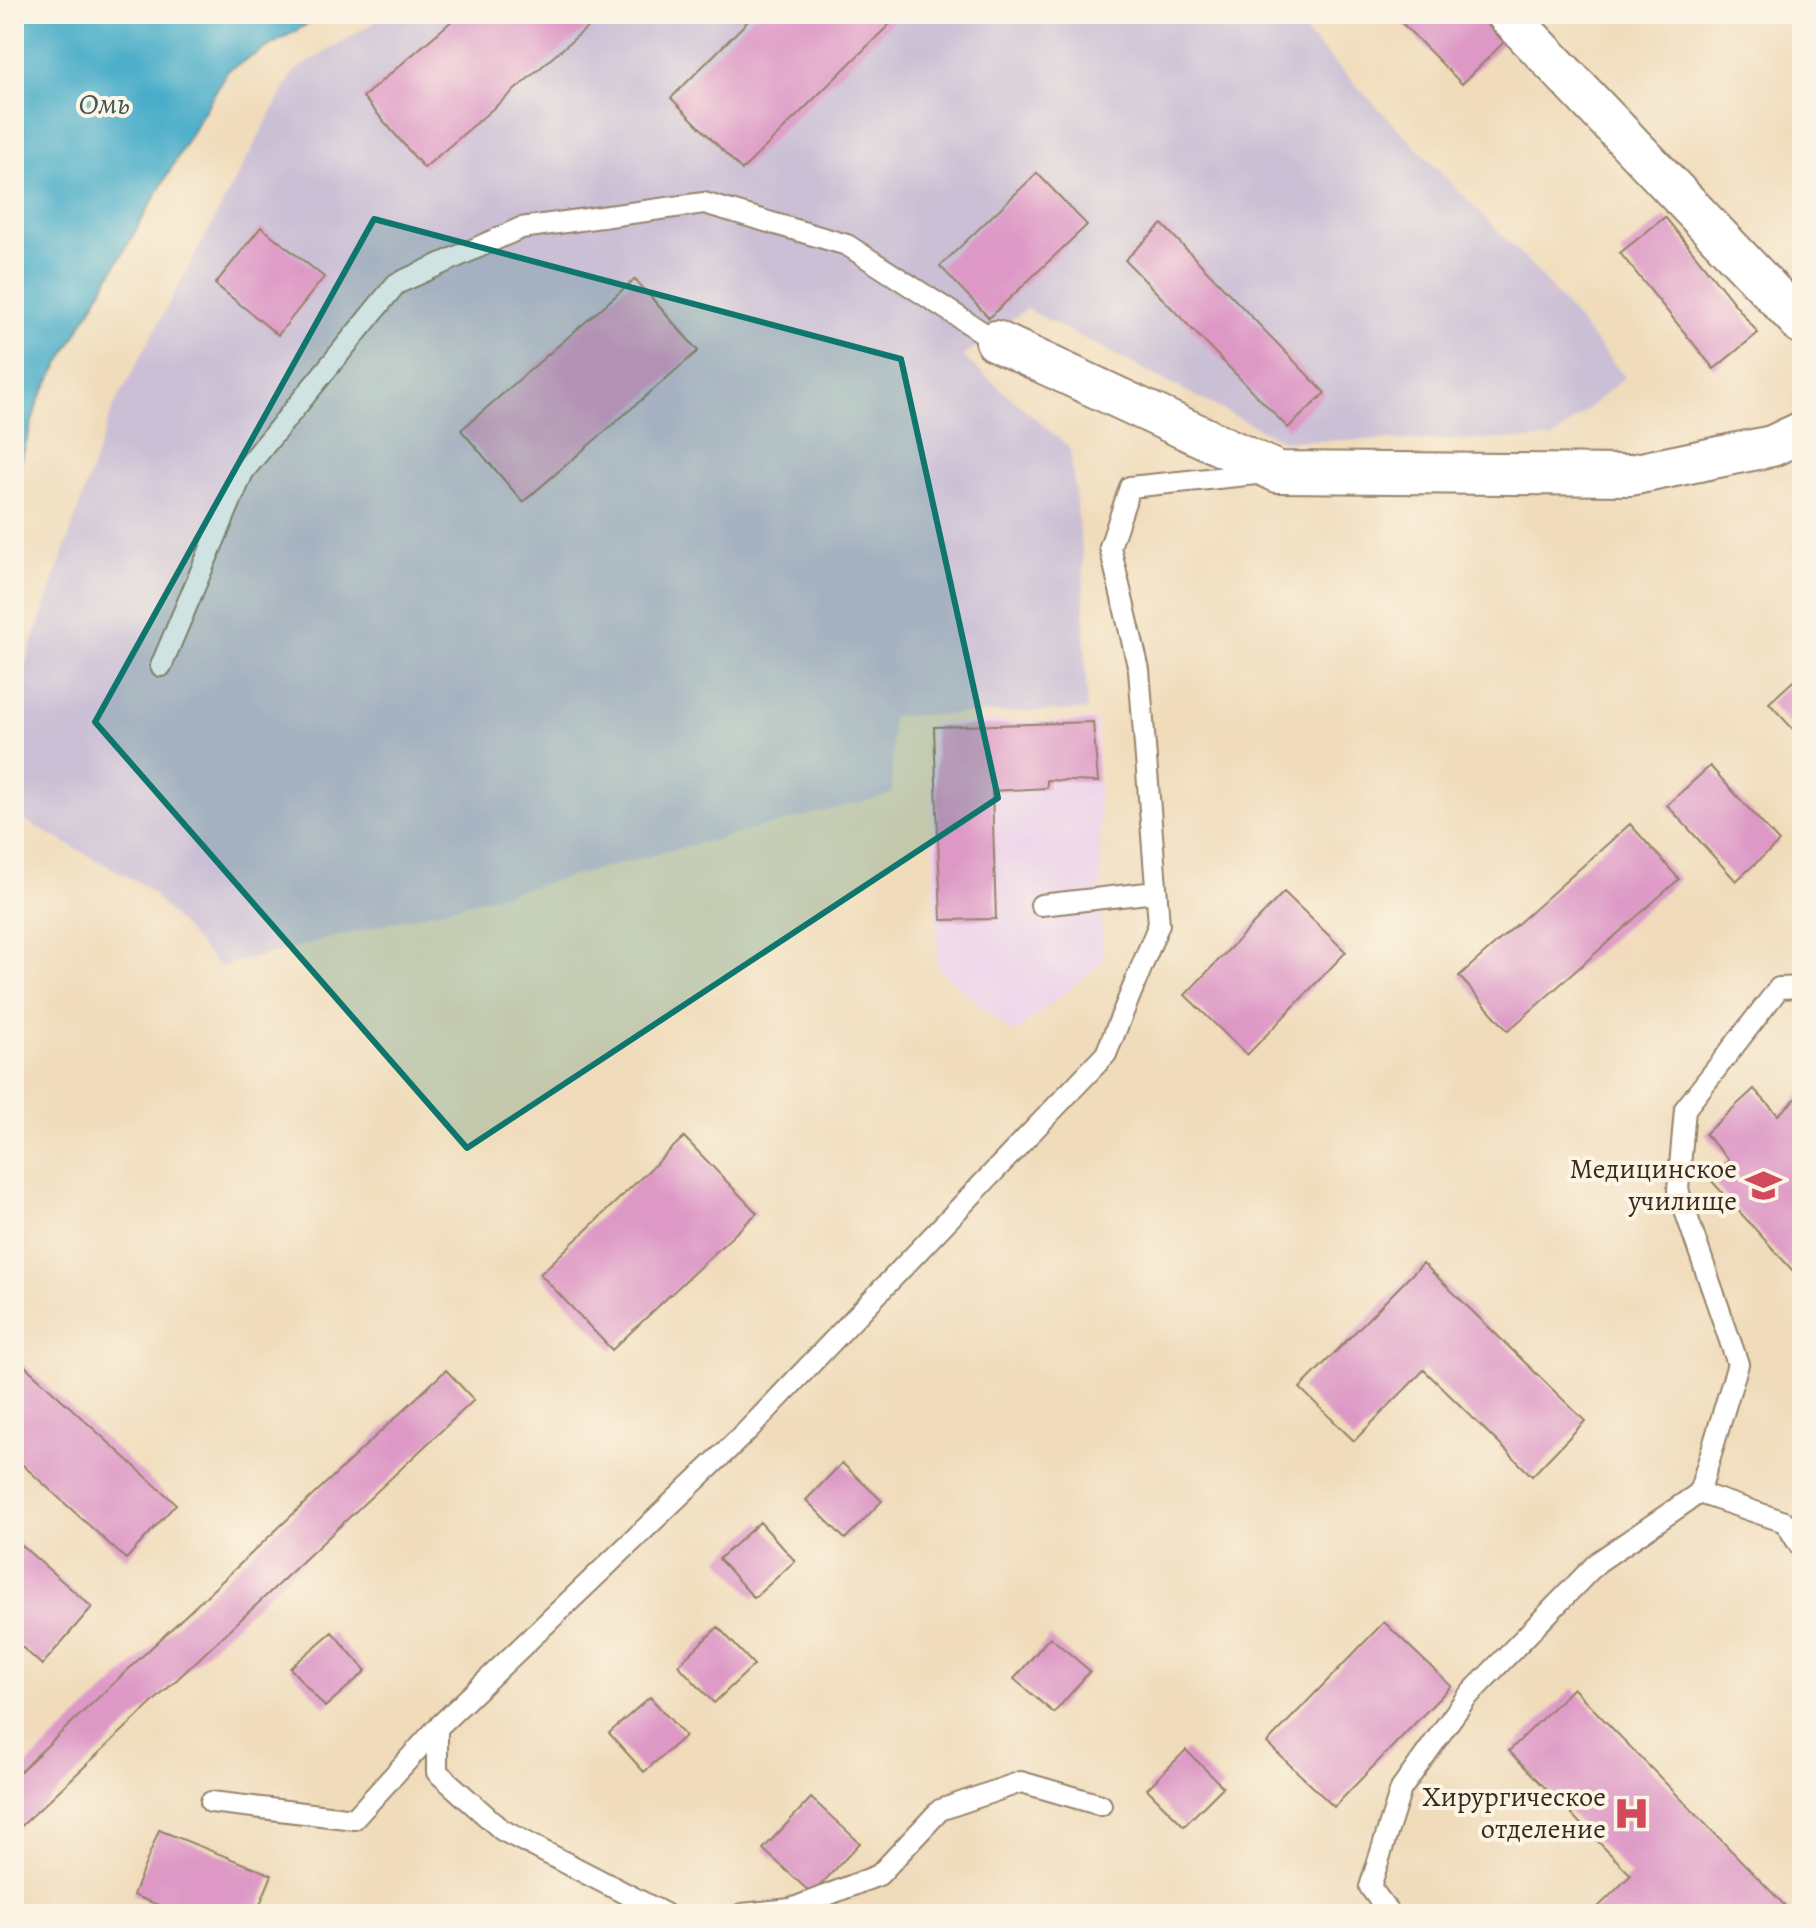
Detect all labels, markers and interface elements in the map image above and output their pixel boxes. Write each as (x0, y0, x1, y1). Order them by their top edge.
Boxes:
water label: Омь (79, 84, 129, 124)
place label: Медицинское училище (1570, 1150, 1737, 1220)
school or university icon: Медицинское училище (1744, 1166, 1782, 1204)
place label: Хирургическое отделение (1422, 1778, 1606, 1848)
hospital icon: Хирургическое отделение (1613, 1794, 1651, 1832)

